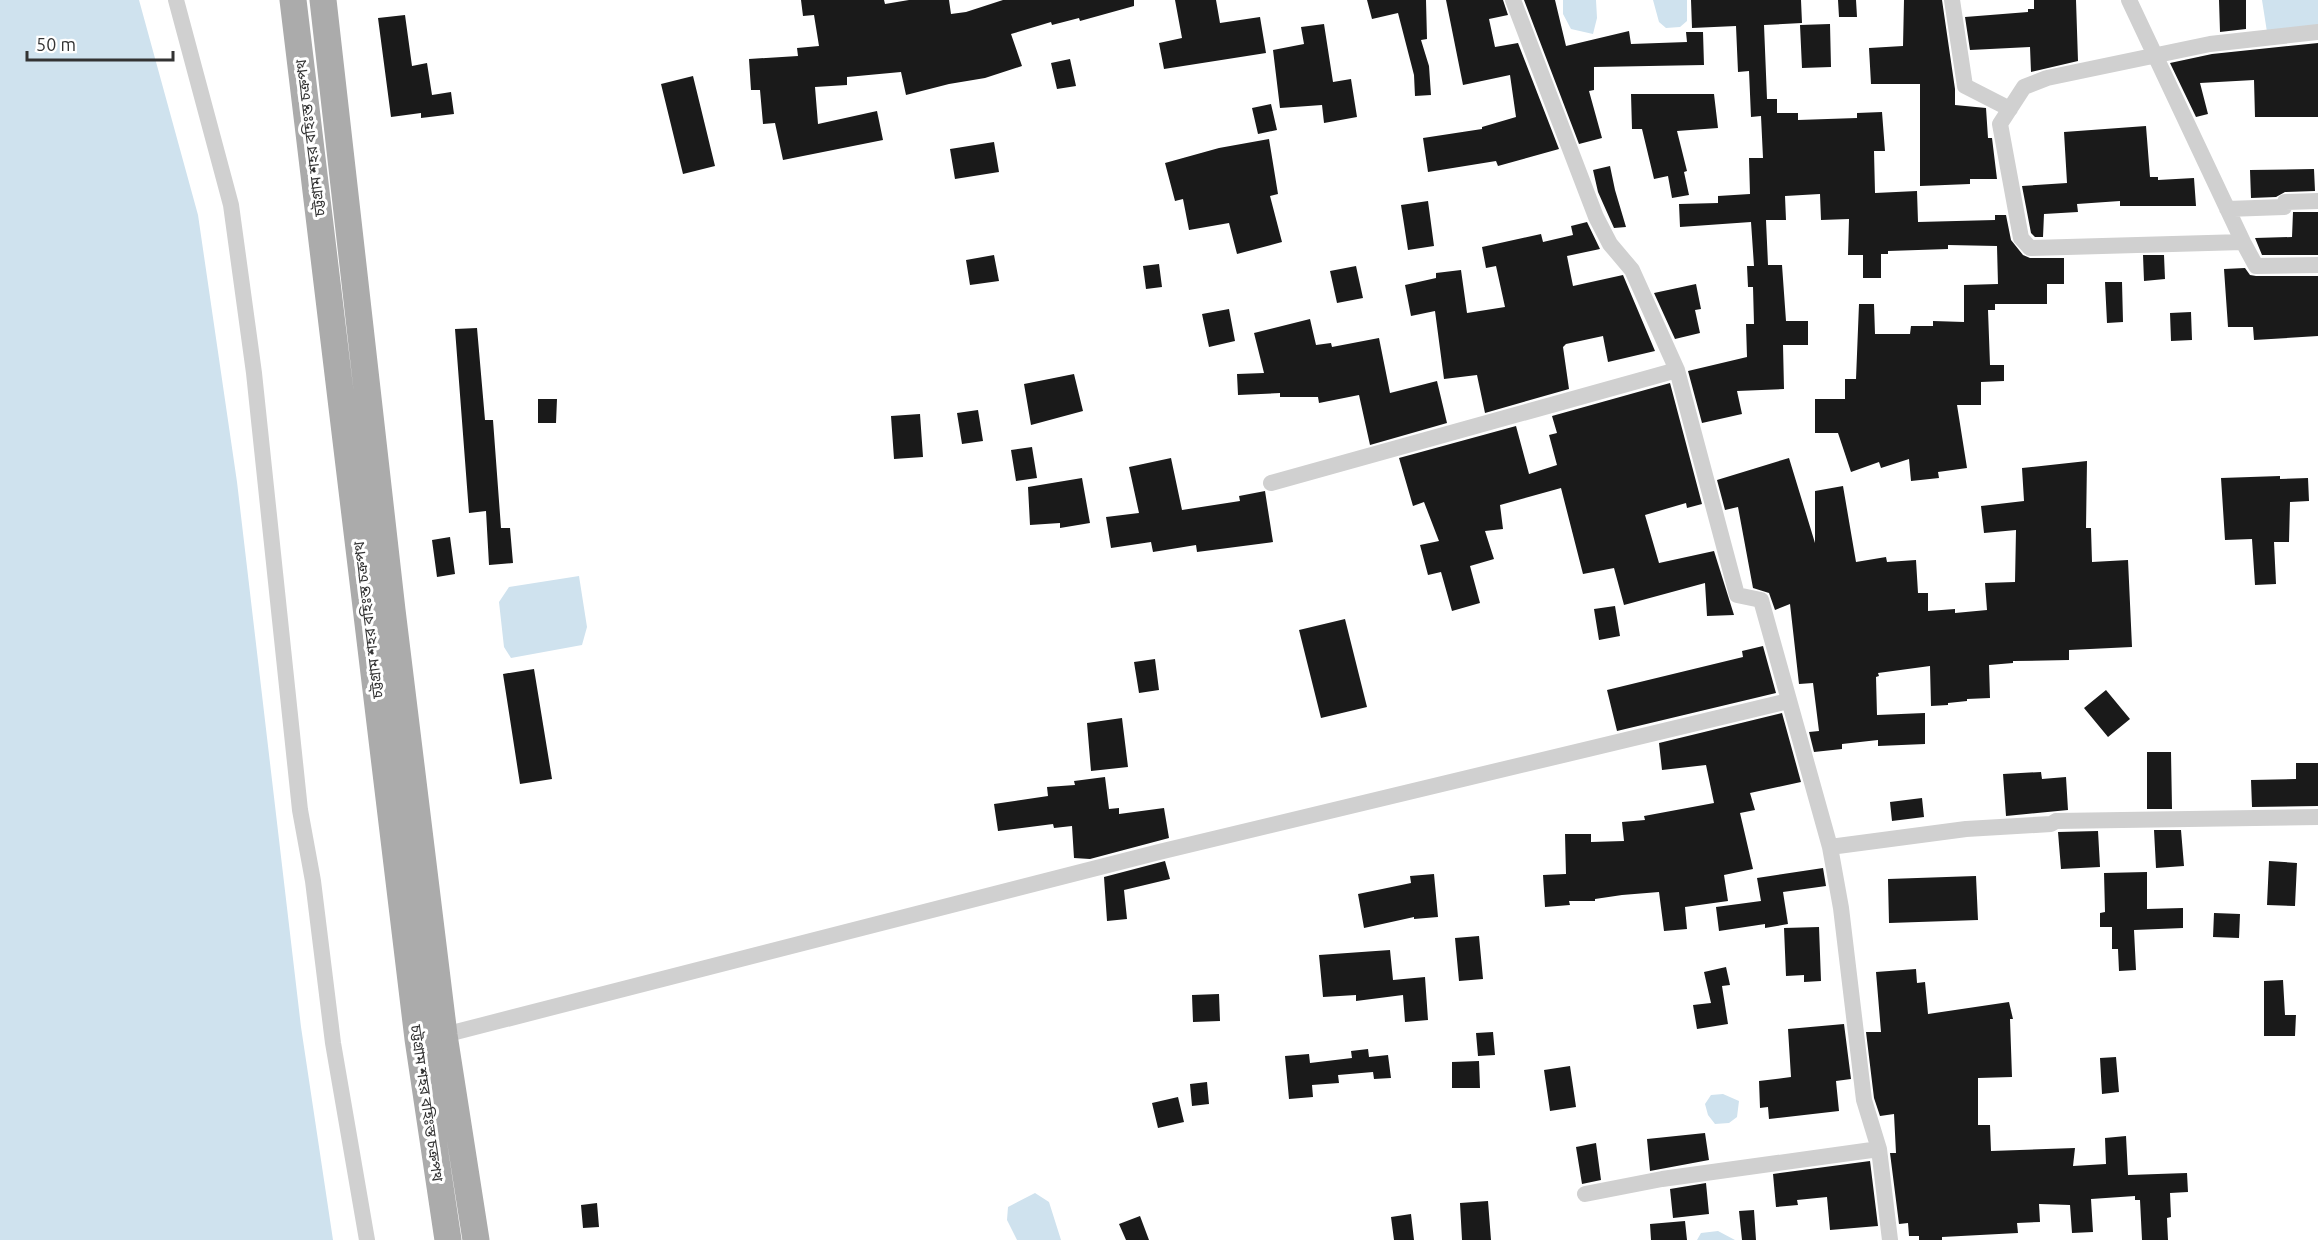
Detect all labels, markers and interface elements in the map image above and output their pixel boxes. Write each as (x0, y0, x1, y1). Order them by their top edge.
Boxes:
scale bar (27, 24, 172, 62)
text: 50 m (36, 34, 76, 54)
street label: চট্টগ্রাম শহর বহিঃস্ত চক্রপথ (292, 58, 328, 219)
street label: চট্টগ্রাম শহর বহিঃস্ত চক্রপথ (350, 540, 386, 701)
street label: চট্টগ্রাম শহর বহিঃস্ত চক্রপথ (407, 1022, 446, 1183)

